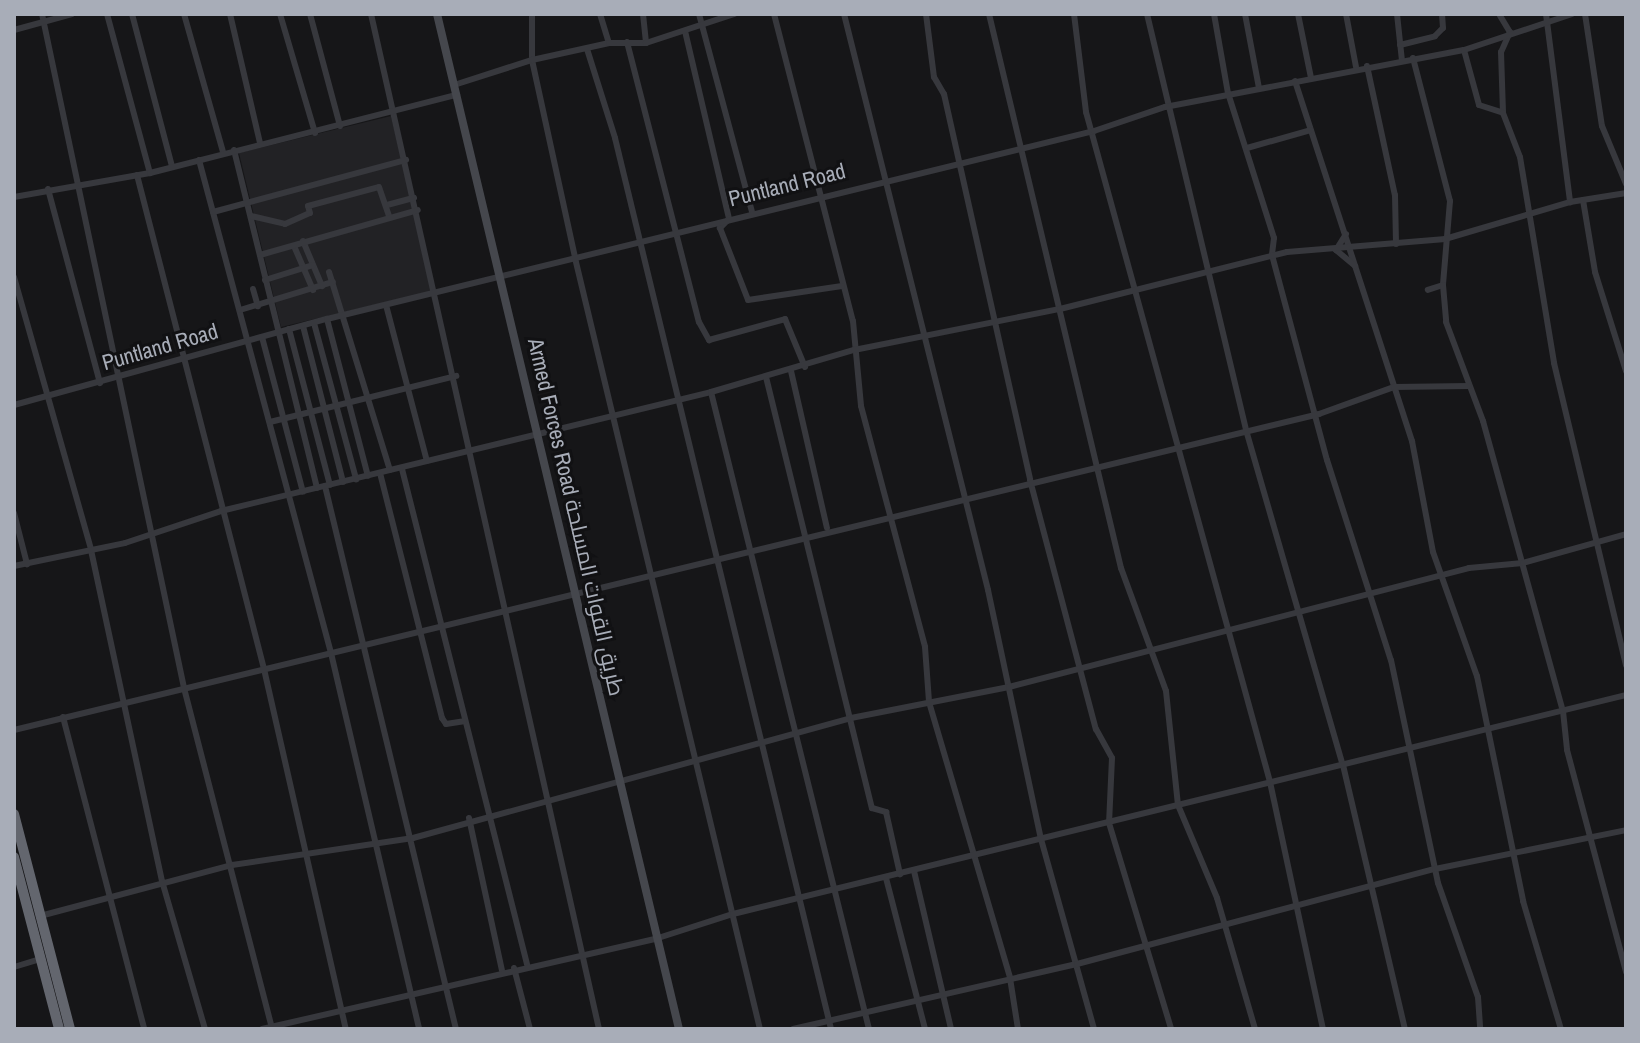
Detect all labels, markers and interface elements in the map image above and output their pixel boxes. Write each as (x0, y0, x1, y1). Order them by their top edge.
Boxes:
street label: Puntland Road (726, 158, 848, 212)
street label: Puntland Road (99, 318, 221, 376)
street label: Armed Forces Road طريق القوات المسلحة (522, 336, 630, 698)

